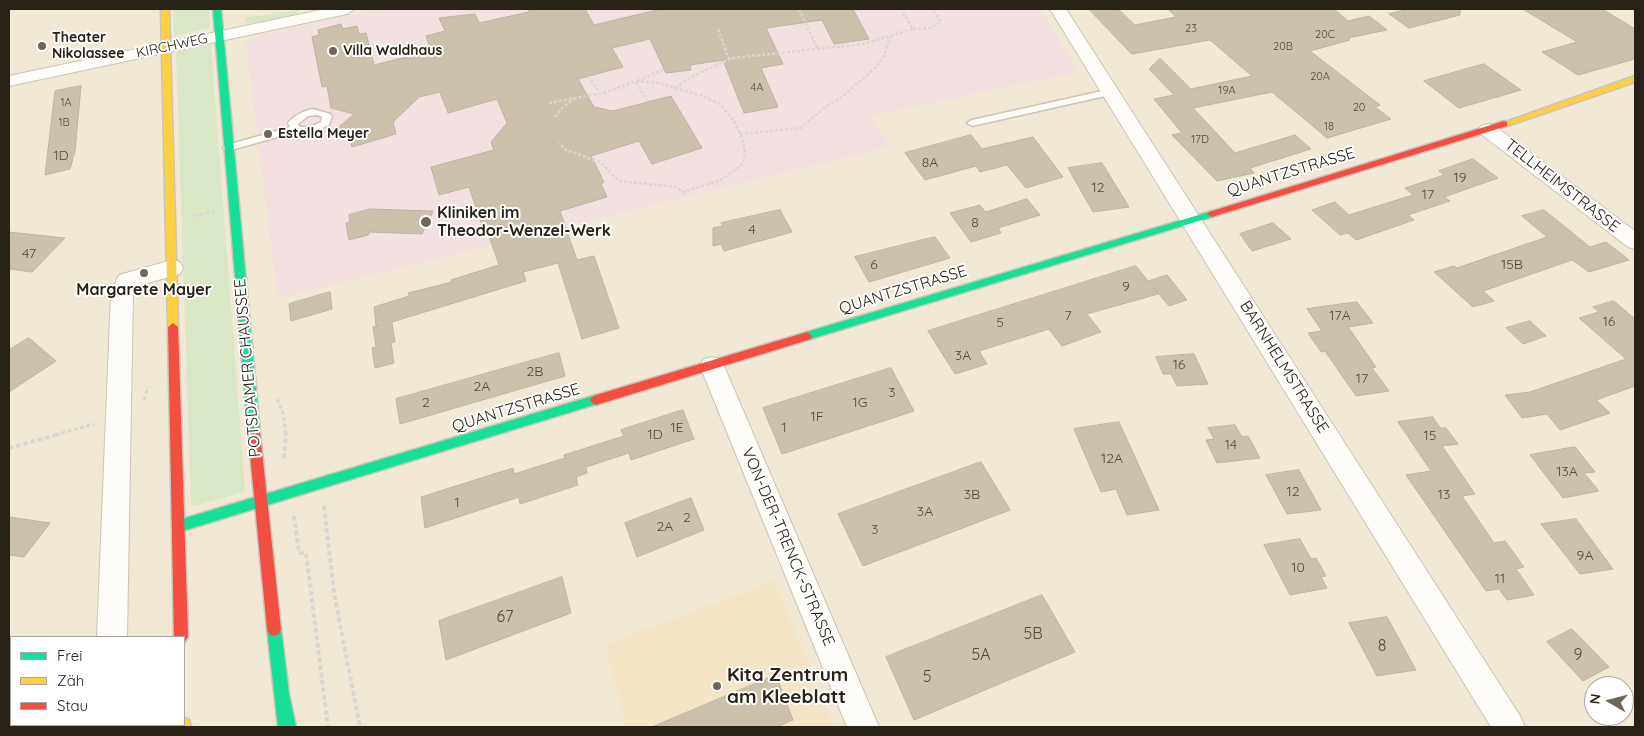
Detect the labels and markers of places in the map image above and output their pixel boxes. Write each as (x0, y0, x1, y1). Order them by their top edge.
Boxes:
place label: Theater Nikolassee (52, 30, 125, 62)
marker: Theater Nikolassee (36, 40, 48, 52)
place label: Villa Waldhaus (343, 43, 442, 59)
marker: Villa Waldhaus (327, 45, 339, 57)
place label: Estella Meyer (278, 126, 369, 142)
marker: Estella Meyer (262, 128, 274, 140)
place label: Kliniken im Theodor-Wenzel-Werk (437, 203, 611, 241)
marker: Kliniken im Theodor-Wenzel-Werk (419, 215, 433, 229)
marker: Margarete Mayer (138, 267, 150, 279)
place label: Margarete Mayer (76, 280, 212, 300)
place label: Kita Zentrum am Kleeblatt (727, 664, 848, 708)
marker: Kita Zentrum am Kleeblatt (711, 680, 723, 692)

